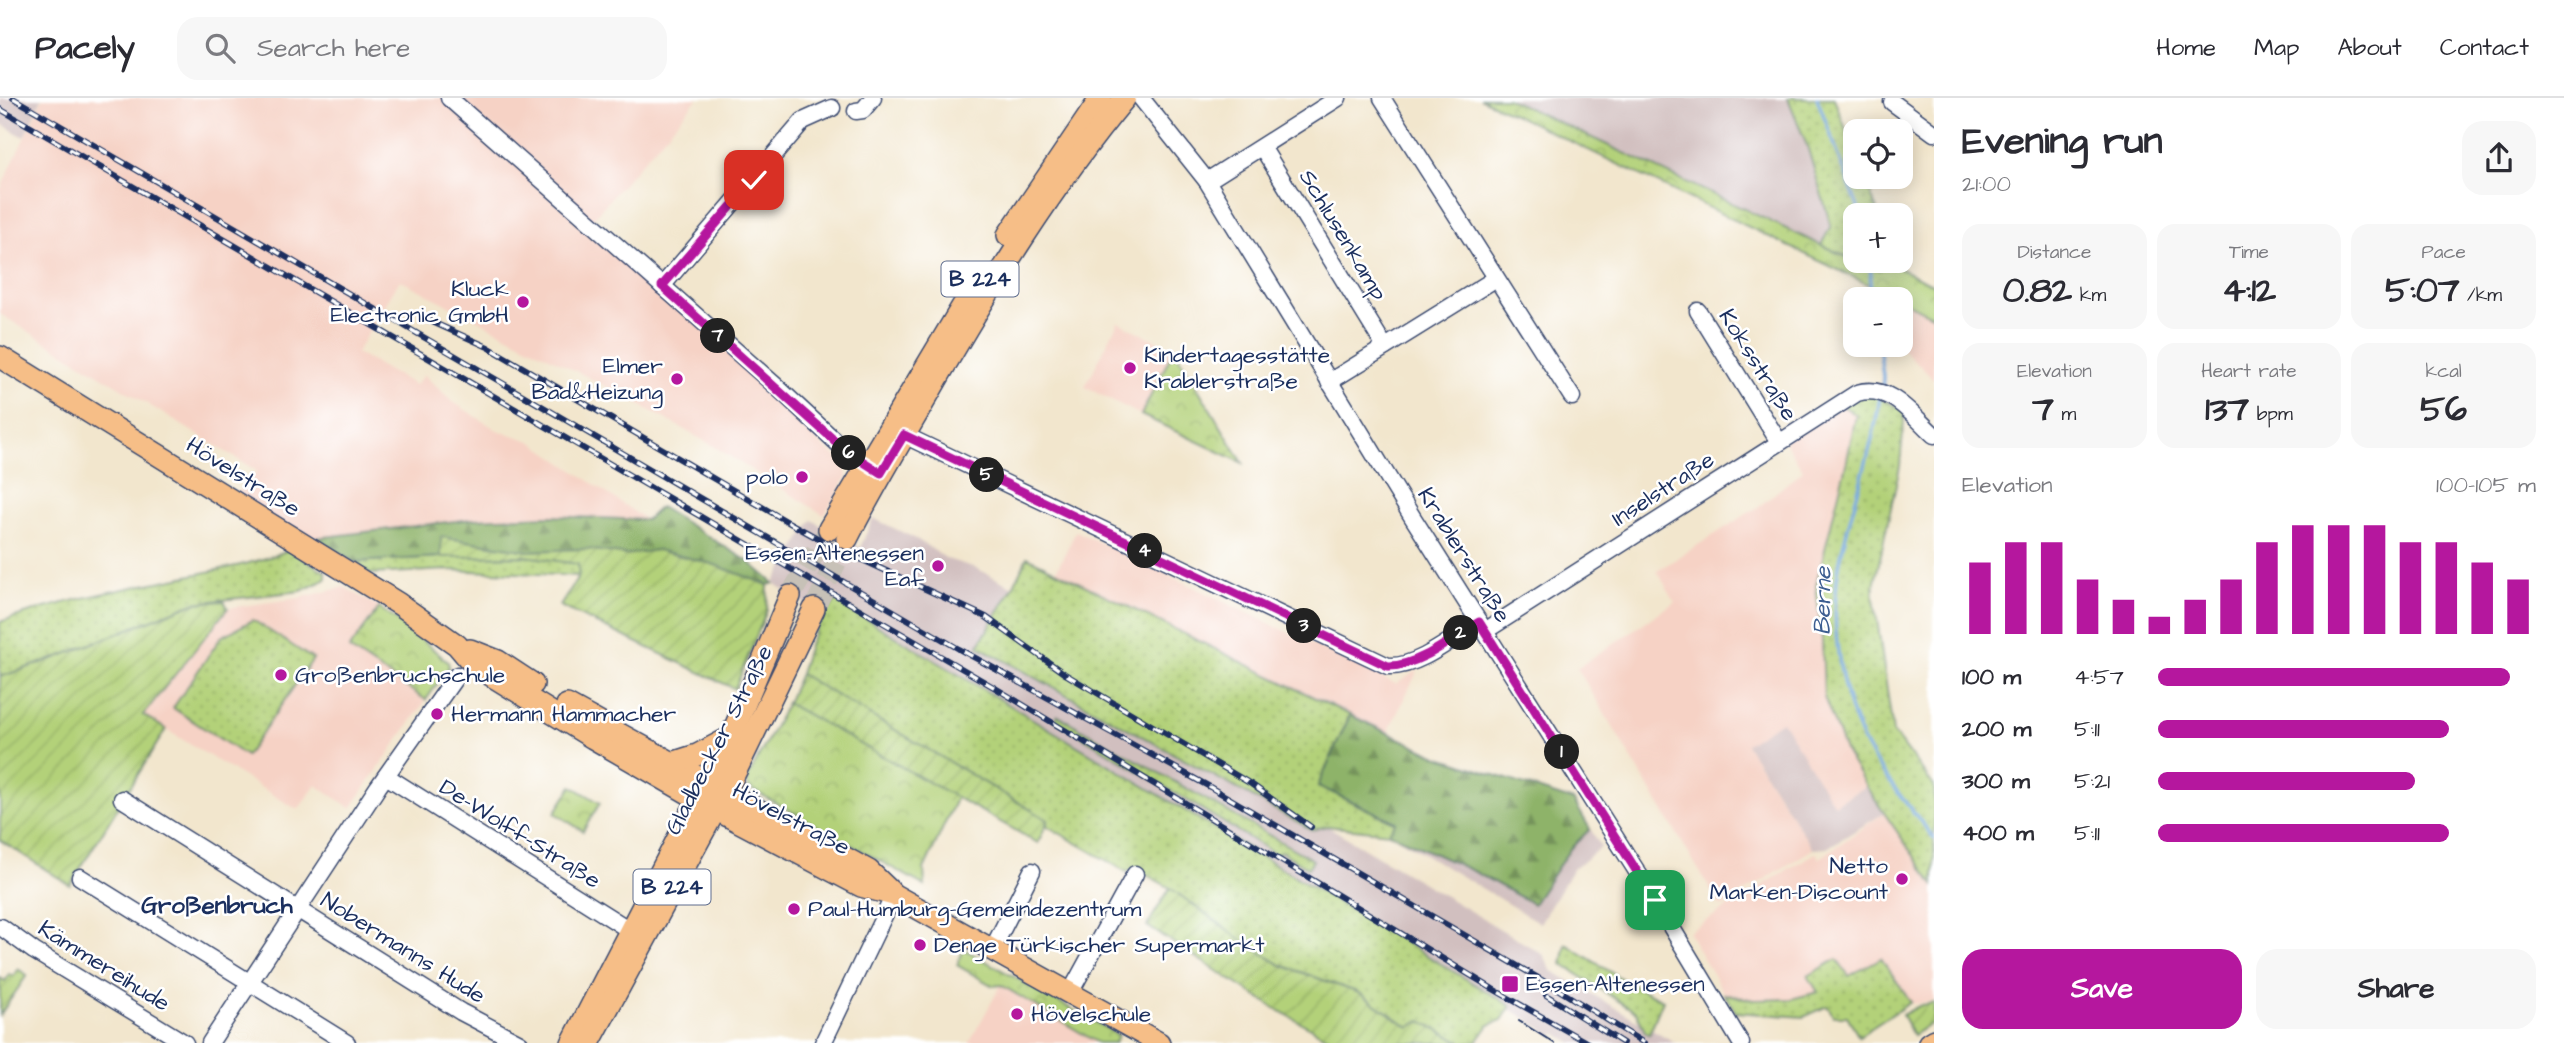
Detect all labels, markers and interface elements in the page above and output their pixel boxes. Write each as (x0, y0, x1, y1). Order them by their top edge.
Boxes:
search box (177, 17, 667, 80)
text: Pacely (35, 25, 135, 71)
icon: search (201, 29, 239, 67)
text: Search here (257, 30, 410, 66)
text: Home (2156, 31, 2216, 65)
text: Map (2254, 31, 2299, 65)
text: About (2337, 31, 2402, 65)
text: Contact (2440, 31, 2529, 65)
text: Evening run (1962, 116, 2163, 168)
map controls (1843, 119, 1913, 357)
button: locate (1843, 119, 1913, 189)
button: share (2462, 121, 2536, 195)
pin (724, 150, 784, 210)
icon: check (735, 161, 773, 199)
street label: Schlusenkamp (1291, 163, 1395, 307)
text: 21:00 (1962, 168, 2011, 200)
button: + (1843, 203, 1913, 273)
text: Distance (2017, 239, 2091, 266)
text: Time (2229, 239, 2269, 266)
text: Pace (2422, 239, 2466, 266)
road number: B 224 (942, 262, 1018, 296)
text: 0.82 (2002, 266, 2072, 315)
text: 4:12 (2222, 266, 2276, 315)
text: 5:07 (2385, 266, 2459, 315)
place label: Kluck Electronic GmbH (330, 273, 509, 331)
text: km (2072, 282, 2106, 309)
text: /km (2459, 282, 2502, 309)
button: − (1843, 287, 1913, 357)
marker: Kluck Electronic GmbH (515, 294, 531, 310)
street label: Koksstraße (1711, 303, 1805, 427)
pin: 7 (700, 318, 736, 354)
text: 7 (712, 322, 723, 349)
place label: Kindertagesstätte Krablerstraße (1144, 339, 1330, 397)
place label: Elmer Bad&Heizung (531, 350, 663, 409)
text: Elevation (2017, 358, 2092, 385)
text: Heart rate (2201, 358, 2297, 385)
text: kcal (2425, 358, 2462, 385)
marker: Kindertagesstätte Krablerstraße (1122, 360, 1138, 376)
marker: Elmer Bad&Heizung (669, 371, 685, 387)
text: 7 (2032, 385, 2054, 434)
text: 137 (2205, 385, 2249, 434)
text: 56 (2420, 385, 2467, 434)
text: m (2054, 401, 2076, 428)
text: bpm (2249, 401, 2293, 428)
street label: Hövelstraße (180, 429, 306, 525)
pin: 6 (832, 436, 866, 470)
text: 6 (843, 439, 854, 466)
street label: Inselstraße (1605, 444, 1721, 534)
pin: 5 (970, 458, 1004, 492)
place label: polo (746, 461, 788, 493)
text: 5 (980, 461, 993, 488)
marker: polo (794, 469, 810, 485)
text: Elevation (1962, 469, 2053, 501)
text: 100–105 m (2436, 469, 2536, 501)
street label: Krablerstraße (1410, 481, 1518, 629)
pin: 4 (1128, 533, 1162, 568)
place label: Essen-Altenessen Eaf (745, 537, 924, 595)
text: 4 (1138, 537, 1151, 564)
marker: Essen-Altenessen Eaf (930, 558, 946, 574)
water label: Berne (1805, 566, 1841, 635)
pin: 3 (1286, 608, 1322, 644)
text: 3 (1299, 612, 1308, 639)
pin: 2 (1444, 616, 1478, 650)
text: 2 (1455, 619, 1466, 646)
street label: Gladbecker Straße (657, 640, 781, 840)
place label: Großenbruchschule (295, 659, 505, 691)
text: 100 m (1962, 661, 2021, 693)
text: 4:57 (2074, 661, 2124, 693)
marker: Großenbruchschule (273, 667, 289, 683)
place label: Hermann Hammacher (451, 698, 676, 730)
marker: Hermann Hammacher (429, 706, 445, 722)
text: 200 m (1962, 713, 2031, 745)
text: 5:11 (2074, 713, 2100, 745)
pin: 1 (1544, 734, 1580, 770)
text: 1 (1560, 738, 1563, 765)
text: 300 m (1962, 765, 2030, 797)
text: 5:21 (2074, 765, 2110, 797)
street label: De-Wolff-Straße (433, 772, 607, 896)
street label: Hövelstraße (727, 775, 855, 863)
text: 400 m (1962, 817, 2034, 849)
text: 5:11 (2074, 817, 2100, 849)
place label: Netto Marken-Discount (1709, 850, 1889, 908)
road number: B 224 (634, 870, 710, 904)
pin (1625, 870, 1685, 930)
marker: Netto Marken-Discount (1894, 871, 1910, 887)
icon: arrive (1636, 881, 1674, 919)
street label: Nobermanns Hude (315, 884, 491, 1012)
district label: Großenbruch (141, 889, 294, 923)
place label: Paul-Humburg-Gemeindezentrum (808, 893, 1142, 926)
marker: Paul-Humburg-Gemeindezentrum (786, 901, 802, 917)
street label: Kämmereihude (32, 913, 176, 1019)
place label: Denge Türkischer Supermarkt (934, 929, 1265, 962)
marker: Denge Türkischer Supermarkt (912, 937, 928, 953)
button: Save (1962, 949, 2242, 1029)
button: Share (2256, 949, 2536, 1029)
place label: Essen-Altenessen (1526, 968, 1705, 1000)
marker: Essen-Altenessen (1500, 974, 1520, 994)
place label: Hövelschule (1031, 998, 1151, 1030)
marker: Hövelschule (1009, 1006, 1025, 1022)

